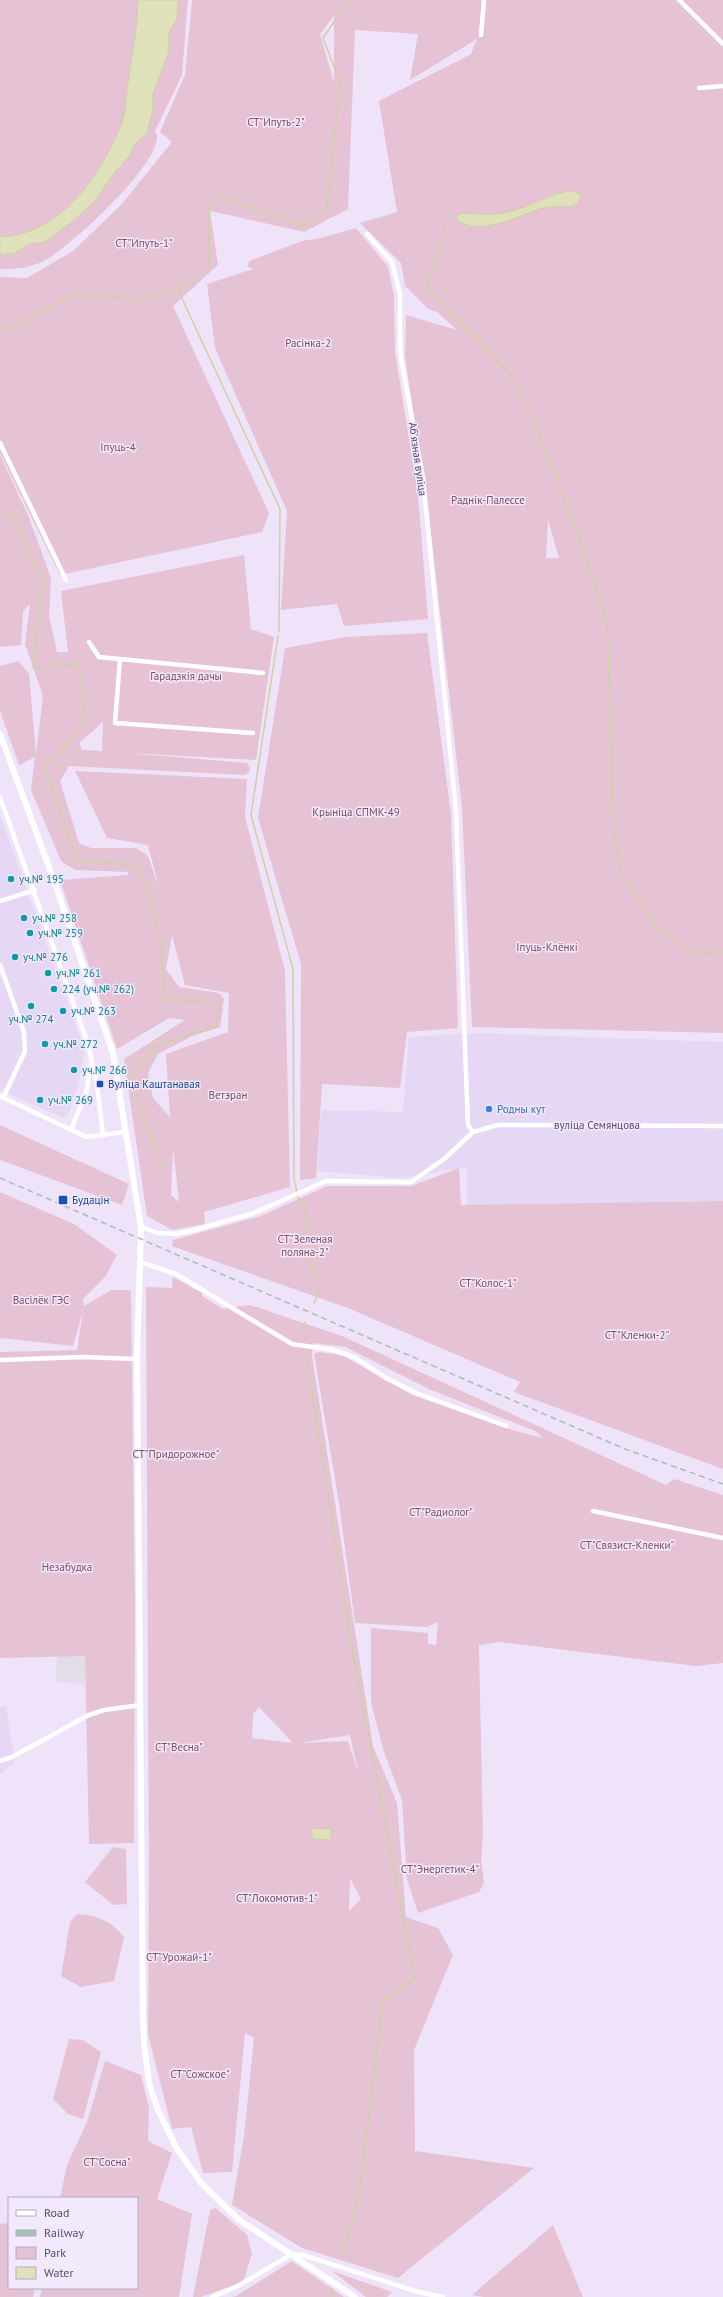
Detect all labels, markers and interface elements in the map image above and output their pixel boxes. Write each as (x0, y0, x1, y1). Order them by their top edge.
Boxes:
park label: СТ"Ипуть-2" (247, 115, 305, 129)
park label: СТ"Ипуть-1" (115, 236, 173, 250)
park label: Расінка-2 (285, 336, 331, 350)
street label: Абʼязная вуліца (406, 421, 430, 497)
park label: Іпуць-4 (100, 440, 136, 454)
park label: Раднік-Палессе (451, 493, 525, 507)
park label: Гарадзкія дачы (150, 669, 222, 683)
park label: Крыніца СПМК-49 (312, 805, 400, 819)
place label: уч.№ 195 (19, 872, 64, 886)
marker: уч.№ 195 (6, 874, 16, 884)
place label: уч.№ 258 (32, 911, 77, 925)
marker: уч.№ 258 (19, 913, 29, 923)
place label: уч.№ 259 (38, 926, 83, 940)
marker: уч.№ 259 (25, 928, 35, 938)
park label: Іпуць-Клёнкі (516, 940, 578, 954)
place label: уч.№ 276 (23, 950, 68, 964)
marker: уч.№ 276 (10, 952, 20, 962)
place label: уч.№ 261 (56, 966, 101, 980)
marker: уч.№ 261 (43, 968, 53, 978)
place label: 224 (уч.№ 262) (62, 982, 134, 996)
marker: 224 (уч.№ 262) (49, 984, 59, 994)
marker: уч.№ 274 (26, 1001, 36, 1011)
place label: уч.№ 263 (71, 1004, 116, 1018)
marker: уч.№ 263 (58, 1006, 68, 1016)
place label: уч.№ 274 (8, 1012, 54, 1026)
place label: уч.№ 272 (53, 1037, 98, 1051)
marker: уч.№ 272 (40, 1039, 50, 1049)
place label: уч.№ 266 (82, 1063, 127, 1077)
marker: уч.№ 266 (69, 1065, 79, 1075)
place label: Вуліца Каштанавая (108, 1077, 200, 1091)
marker: Вуліца Каштанавая (95, 1079, 105, 1089)
park label: Ветэран (209, 1088, 247, 1102)
place label: уч.№ 269 (48, 1093, 93, 1107)
marker: уч.№ 269 (35, 1095, 45, 1105)
place label: Родны кут (497, 1102, 546, 1116)
marker: Родны кут (484, 1104, 494, 1114)
street label: вуліца Семянцова (554, 1118, 640, 1132)
place label: Будацін (72, 1193, 109, 1207)
marker: Будацін (57, 1194, 69, 1206)
park label: СТ"Зеленая поляна-2" (278, 1232, 332, 1259)
park label: СТ"Колос-1" (459, 1276, 517, 1290)
park label: Васілёк ГЭС (13, 1293, 69, 1307)
park label: СТ"Кленки-2" (605, 1328, 670, 1342)
park label: СТ"Придорожное" (133, 1447, 220, 1461)
park label: СТ"Радиолог" (409, 1505, 473, 1519)
park label: СТ"Связист-Кленки" (580, 1538, 675, 1552)
park label: Незабудка (42, 1560, 92, 1574)
park label: СТ"Весна" (155, 1740, 203, 1754)
park label: СТ"Энергетик-4" (401, 1862, 479, 1876)
park label: СТ"Локомотив-1" (236, 1891, 318, 1905)
park label: СТ"Урожай-1" (146, 1950, 212, 1964)
park label: СТ"Сожское" (170, 2067, 230, 2081)
park label: СТ"Сосна" (83, 2155, 131, 2169)
legend (8, 2197, 138, 2289)
text: Road (44, 2205, 69, 2220)
text: Railway (44, 2225, 84, 2240)
text: Park (44, 2245, 66, 2260)
text: Water (44, 2265, 74, 2280)

